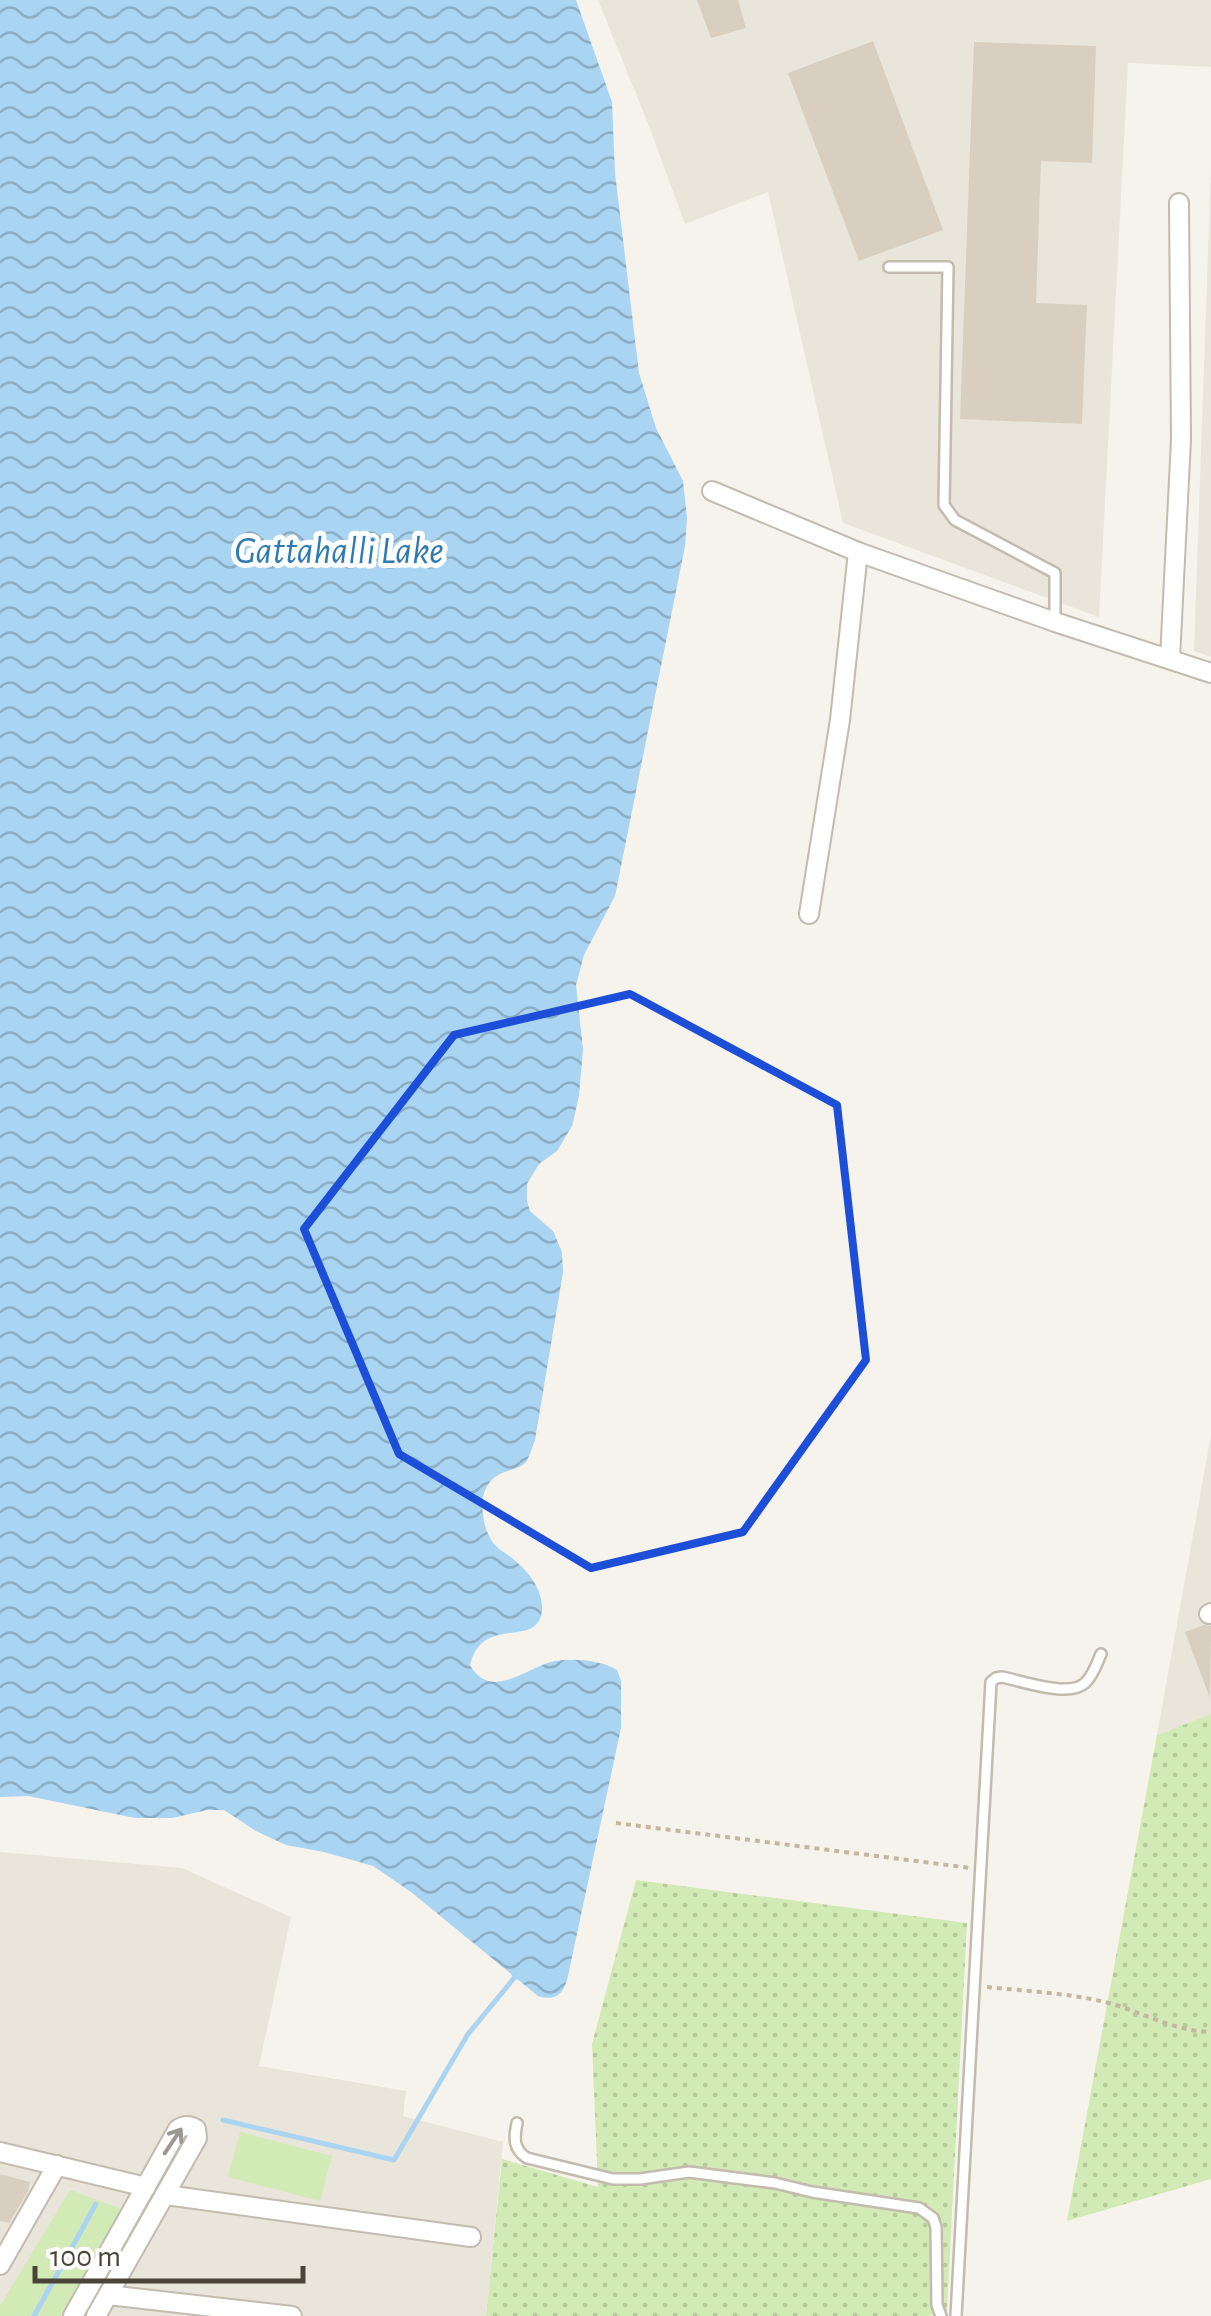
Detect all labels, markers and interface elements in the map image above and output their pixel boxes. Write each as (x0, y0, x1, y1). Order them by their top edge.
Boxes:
water label: Gattahalli Lake (234, 533, 444, 571)
one-way arrow (163, 2127, 184, 2155)
scale bar (35, 2221, 302, 2283)
text: 100 m (50, 2242, 121, 2272)

